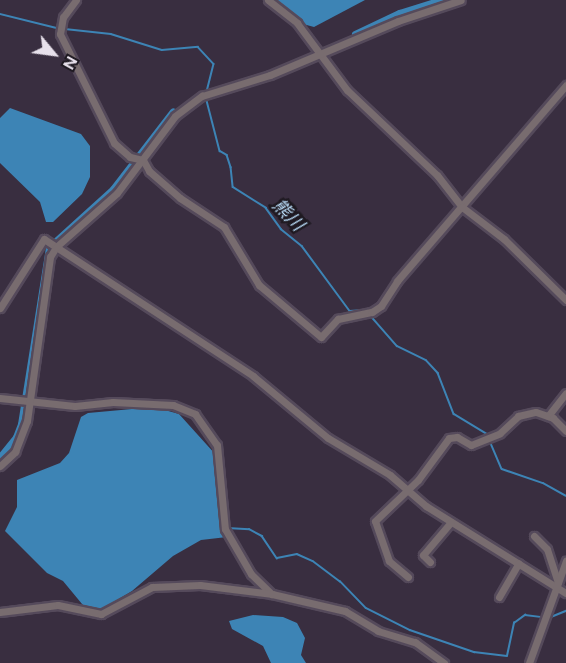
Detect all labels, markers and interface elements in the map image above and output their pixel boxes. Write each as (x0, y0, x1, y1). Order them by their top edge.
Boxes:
north arrow (24, 24, 84, 84)
text: N (59, 53, 81, 73)
water label: 熊川 (268, 195, 308, 235)

